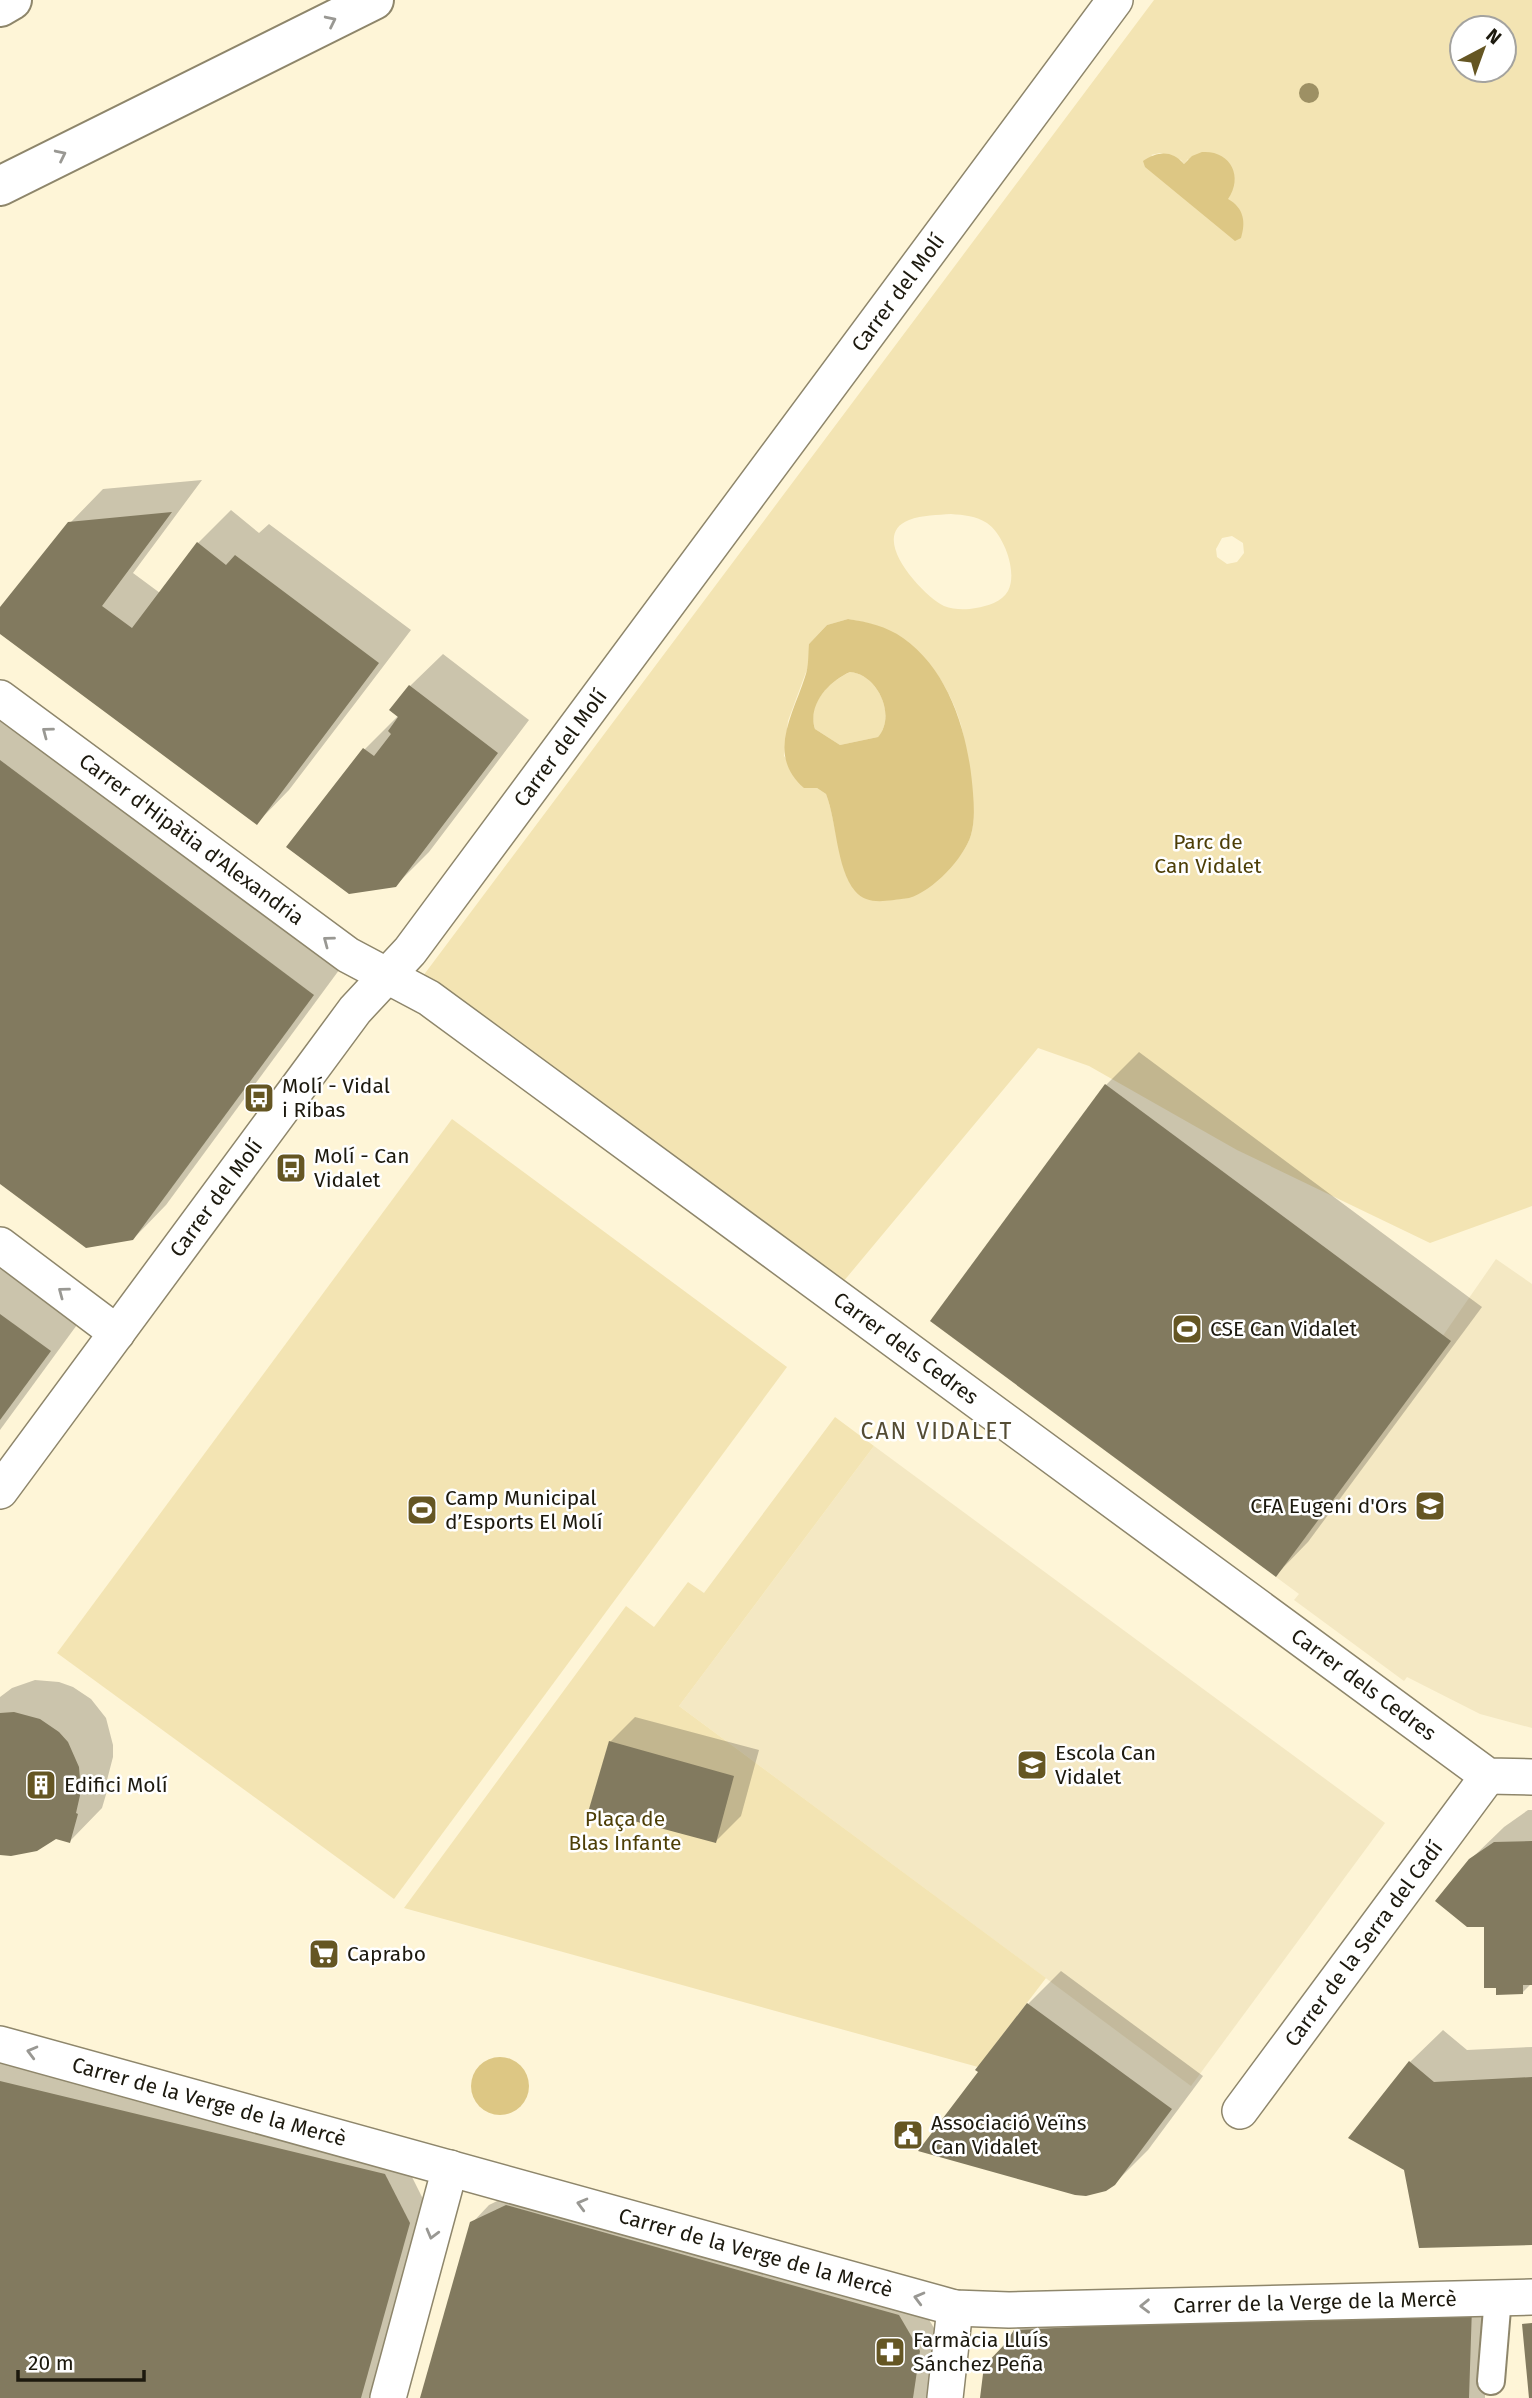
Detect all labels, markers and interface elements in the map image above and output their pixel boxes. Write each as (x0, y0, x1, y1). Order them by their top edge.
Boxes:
north arrow (1448, 14, 1518, 84)
one-way arrow (324, 15, 336, 29)
text: N (1482, 24, 1506, 49)
one-way arrow (54, 150, 66, 164)
street label: Carrer del Molí (846, 229, 950, 357)
street label: Carrer del Molí (508, 684, 613, 812)
one-way arrow (42, 728, 55, 741)
street label: Carrer d'Hipàtia d'Alexandria (74, 748, 309, 931)
park label: Parc de Can Vidalet (1154, 829, 1262, 879)
one-way arrow (323, 936, 336, 949)
place label: Molí - Vidal i Ribas (282, 1073, 390, 1123)
bus stop icon: Molí - Vidal i Ribas (242, 1081, 276, 1115)
street label: Carrer del Molí (164, 1134, 268, 1262)
place label: Molí - Can Vidalet (314, 1143, 410, 1193)
bus stop icon: Molí - Can Vidalet (274, 1151, 308, 1185)
street label: Carrer dels Cedres (828, 1286, 984, 1410)
one-way arrow (58, 1287, 70, 1300)
sports icon: CSE Can Vidalet (1170, 1312, 1204, 1346)
place label: CSE Can Vidalet (1210, 1316, 1358, 1342)
district label: CAN VIDALET (861, 1417, 1013, 1445)
place label: Camp Municipal d’Esports El Molí (445, 1485, 603, 1535)
school or university icon: CFA Eugeni d'Ors (1413, 1489, 1447, 1523)
sports icon: Camp Municipal d’Esports El Molí (405, 1493, 439, 1527)
place label: CFA Eugeni d'Ors (1250, 1493, 1407, 1519)
street label: Carrer dels Cedres (1286, 1623, 1441, 1747)
place label: Escola Can Vidalet (1055, 1740, 1156, 1790)
school or university icon: Escola Can Vidalet (1015, 1748, 1049, 1782)
building icon: Edifici Molí (24, 1768, 58, 1802)
place label: Edifici Molí (64, 1772, 168, 1798)
park label: Plaça de Blas Infante (569, 1806, 681, 1856)
street label: Carrer de la Serra del Cadí (1279, 1836, 1448, 2052)
supermarket icon: Caprabo (307, 1937, 341, 1971)
place label: Caprabo (347, 1941, 426, 1967)
one-way arrow (26, 2046, 38, 2061)
street label: Carrer de la Verge de la Mercè (69, 2052, 349, 2152)
place label: Associació Veïns Can Vidalet (931, 2110, 1087, 2160)
public building icon: Associació Veïns Can Vidalet (891, 2118, 925, 2152)
one-way arrow (576, 2198, 588, 2213)
street label: Carrer de la Verge de la Mercè (616, 2203, 896, 2303)
one-way arrow (426, 2228, 440, 2240)
street label: Carrer de la Verge de la Mercè (1173, 2286, 1457, 2319)
one-way arrow (914, 2291, 926, 2306)
one-way arrow (1140, 2298, 1150, 2314)
place label: Farmàcia Lluís Sánchez Peña (913, 2327, 1048, 2377)
pharmacy icon: Farmàcia Lluís Sánchez Peña (873, 2335, 907, 2369)
scale bar (18, 2338, 144, 2382)
text: 20 m (28, 2350, 74, 2376)

